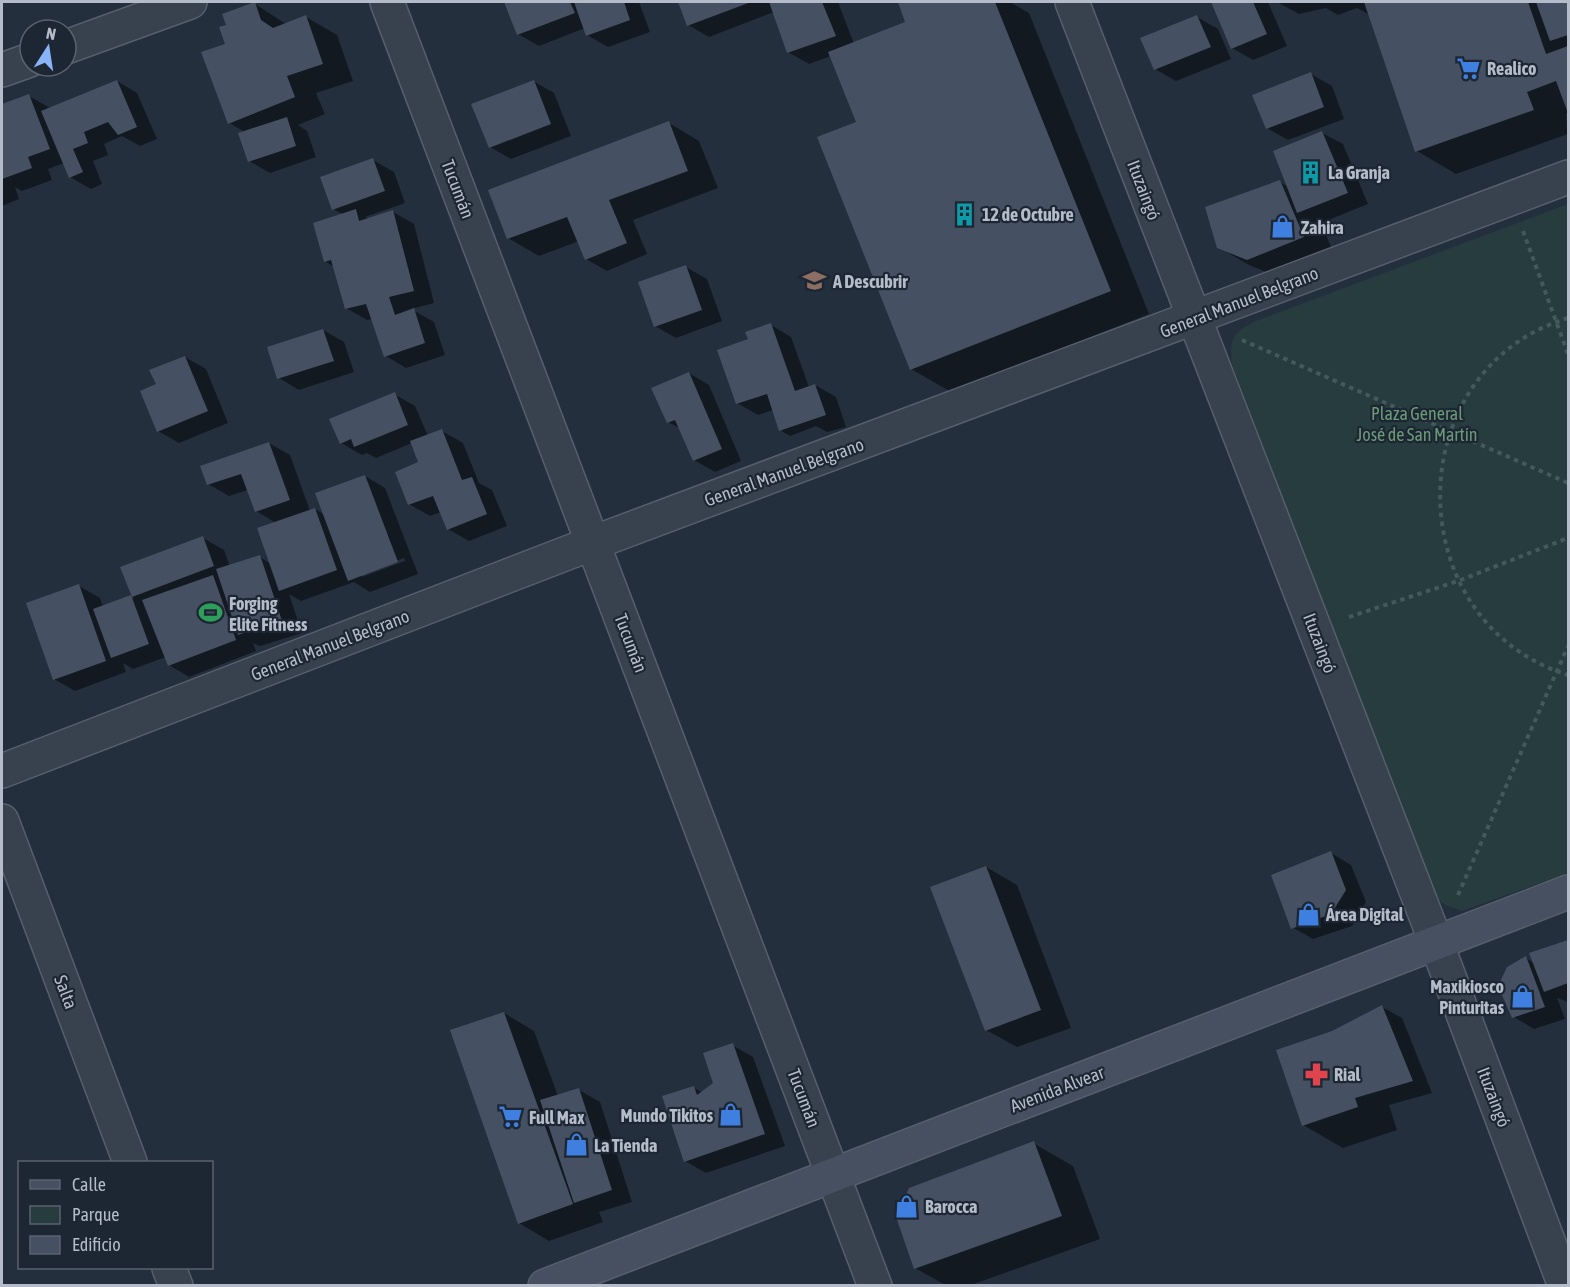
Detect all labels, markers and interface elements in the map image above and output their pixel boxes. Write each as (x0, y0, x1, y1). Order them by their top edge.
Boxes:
north arrow (18, 18, 78, 78)
text: N (45, 24, 58, 43)
supermarket icon: Realico (1456, 55, 1482, 81)
place label: Realico (1487, 58, 1537, 79)
street label: Tucumán (437, 157, 479, 221)
street label: Ituzaingó (1123, 157, 1165, 223)
building icon: La Granja (1297, 159, 1323, 185)
place label: La Granja (1328, 162, 1390, 183)
building icon: 12 de Octubre (951, 201, 977, 227)
place label: 12 de Octubre (982, 204, 1074, 225)
shop icon: Zahira (1270, 214, 1296, 240)
place label: Zahira (1301, 217, 1344, 238)
street label: General Manuel Belgrano (1157, 262, 1321, 342)
school or university icon: A Descubrir (802, 268, 828, 294)
place label: A Descubrir (832, 271, 908, 292)
park label: Plaza General José de San Martín (1356, 403, 1478, 445)
street label: General Manuel Belgrano (702, 433, 866, 511)
place label: Forging Elite Fitness (229, 593, 308, 635)
sports icon: Forging Elite Fitness (198, 600, 224, 626)
street label: General Manuel Belgrano (248, 605, 412, 685)
street label: Ituzaingó (1299, 610, 1341, 676)
street label: Tucumán (610, 611, 652, 675)
shop icon: Área Digital (1295, 901, 1321, 927)
place label: Área Digital (1325, 904, 1404, 925)
street label: Salta (50, 972, 82, 1012)
place label: Maxikiosco Pinturitas (1430, 976, 1505, 1018)
shop icon: Maxikiosco Pinturitas (1509, 983, 1535, 1009)
street label: Avenida Alvear (1007, 1061, 1108, 1117)
pharmacy icon: Rial (1303, 1061, 1329, 1087)
place label: Rial (1334, 1064, 1361, 1085)
street label: Ituzaingó (1473, 1064, 1515, 1130)
street label: Tucumán (783, 1066, 825, 1130)
shop icon: Mundo Tikitos (718, 1102, 744, 1128)
supermarket icon: Full Max (498, 1104, 524, 1130)
place label: Mundo Tikitos (621, 1105, 714, 1126)
place label: Full Max (529, 1107, 585, 1128)
shop icon: La Tienda (563, 1132, 589, 1158)
place label: La Tienda (594, 1135, 657, 1156)
legend (18, 1161, 213, 1269)
text: Calle (72, 1174, 106, 1195)
shop icon: Barocca (894, 1193, 920, 1219)
place label: Barocca (925, 1196, 977, 1217)
text: Parque (72, 1204, 120, 1225)
text: Edificio (72, 1234, 121, 1255)

